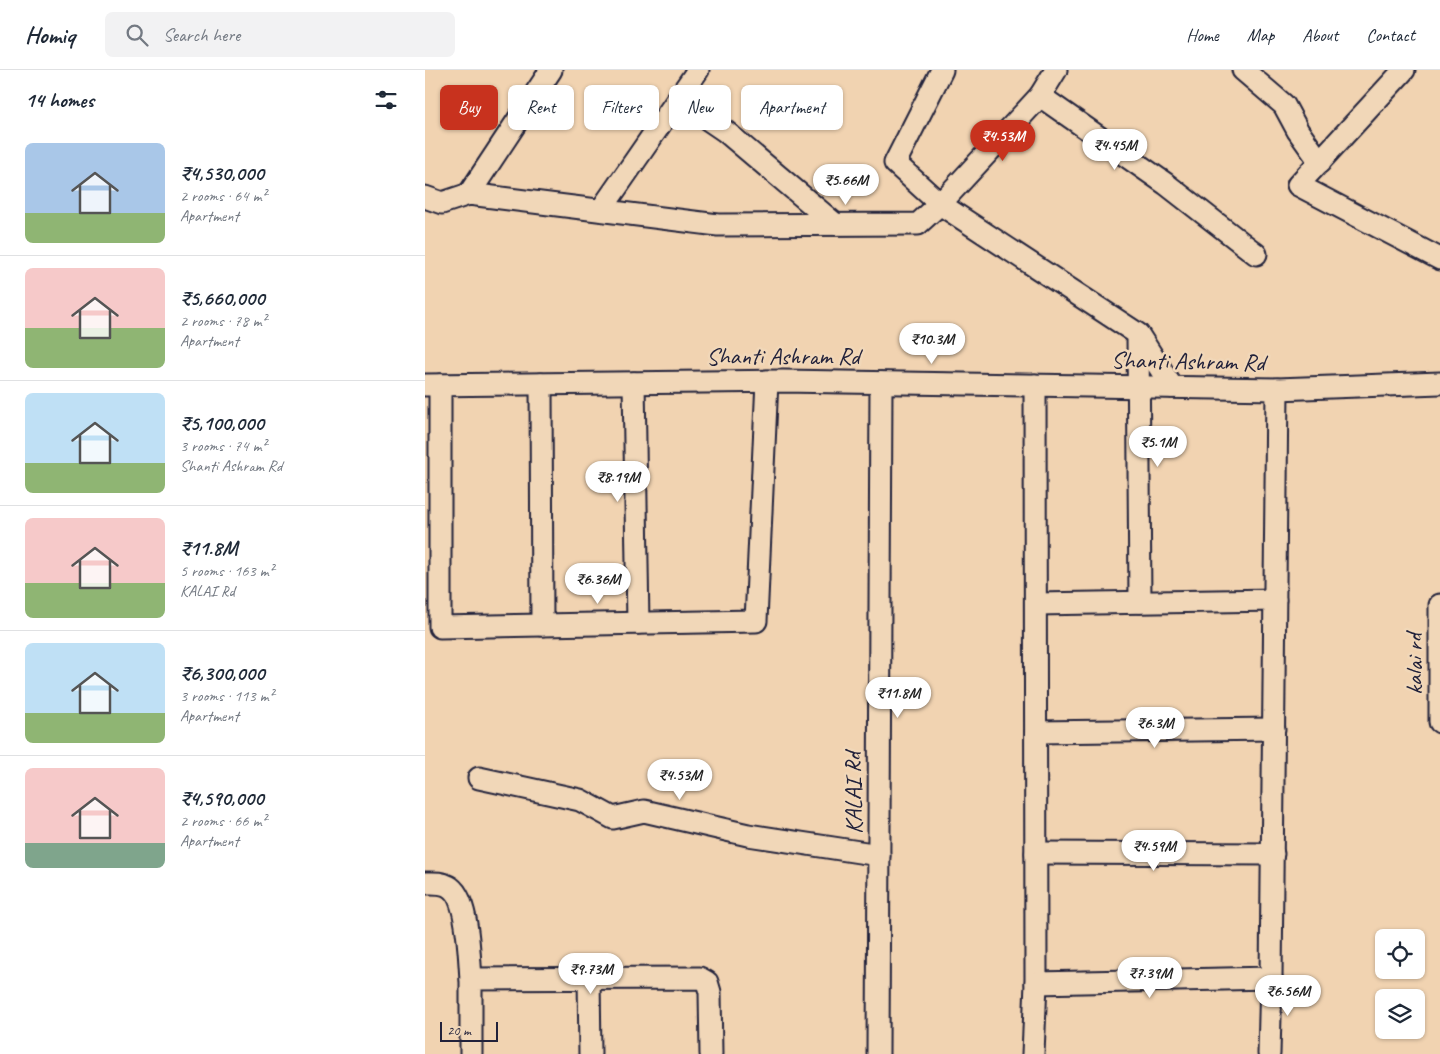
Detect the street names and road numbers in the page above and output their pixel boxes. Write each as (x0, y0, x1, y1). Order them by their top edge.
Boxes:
street label: Shanti Ashram Rd (706, 341, 863, 371)
street label: Shanti Ashram Rd (1111, 345, 1269, 377)
street label: kalai rd (1399, 630, 1429, 695)
street label: KALAI Rd (838, 748, 868, 834)

